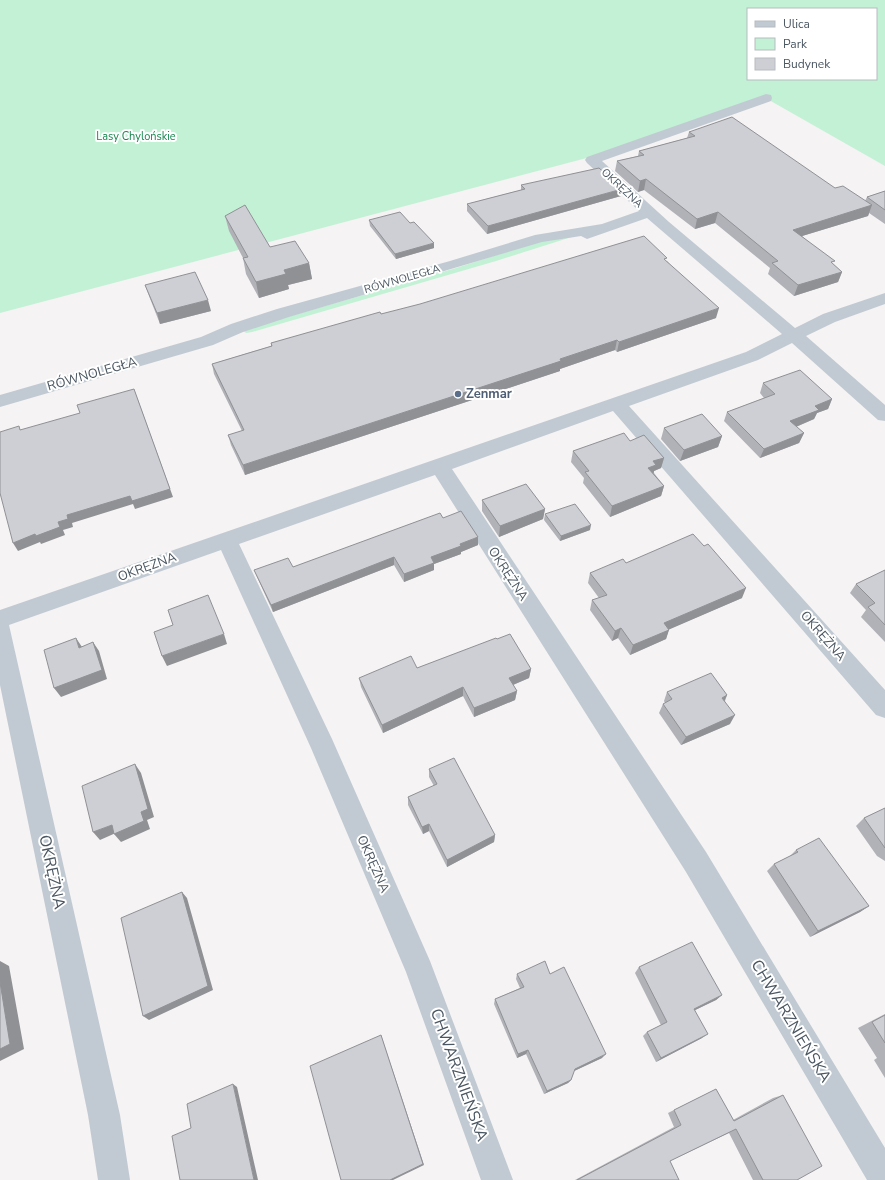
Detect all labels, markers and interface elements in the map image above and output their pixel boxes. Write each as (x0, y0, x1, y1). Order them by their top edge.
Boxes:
legend (747, 8, 877, 80)
text: Ulica (783, 16, 810, 32)
text: Park (783, 36, 808, 52)
text: Budynek (783, 56, 831, 72)
park label: Lasy Chylońskie (96, 129, 176, 144)
street label: OKRĘŻNA (598, 165, 646, 211)
street label: RÓWNOLEGŁA (362, 260, 442, 297)
street label: RÓWNOLEGŁA (45, 351, 139, 395)
place label: Zenmar (466, 385, 513, 403)
marker: Zenmar (453, 389, 463, 399)
street label: OKRĘŻNA (484, 543, 533, 605)
street label: OKRĘŻNA (115, 547, 179, 586)
street label: OKRĘŻNA (796, 606, 851, 665)
street label: OKRĘŻNA (352, 832, 395, 896)
street label: OKRĘŻNA (33, 833, 71, 911)
street label: CHWARZNIEŃSKA (746, 955, 837, 1087)
street label: CHWARZNIEŃSKA (425, 1006, 493, 1145)

